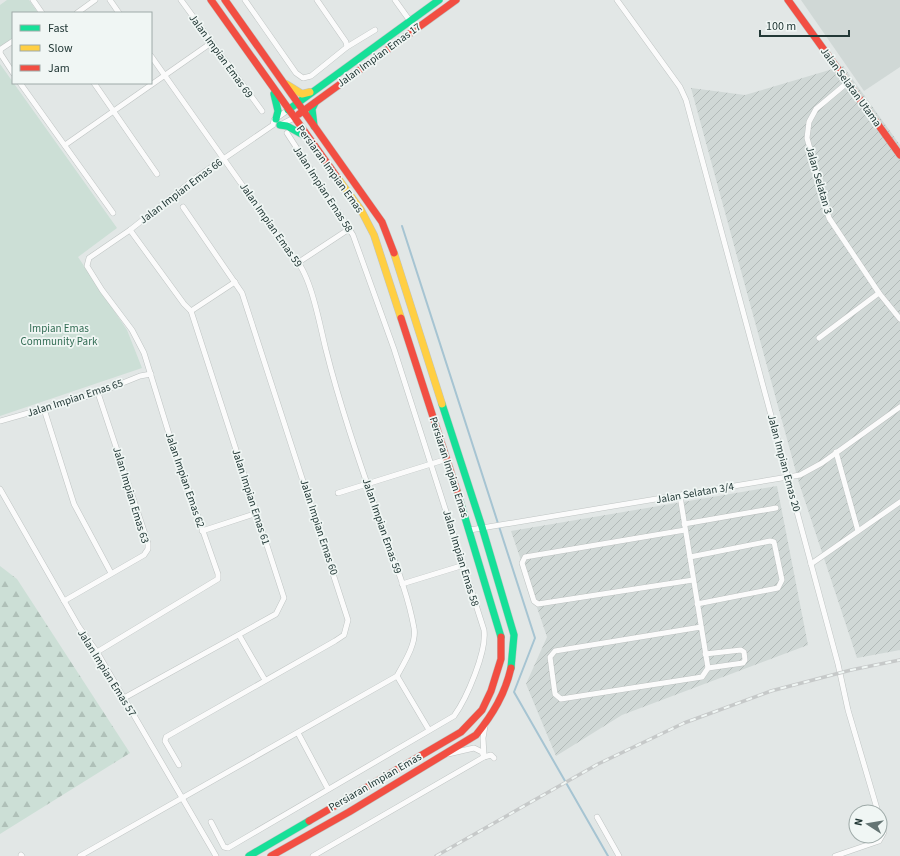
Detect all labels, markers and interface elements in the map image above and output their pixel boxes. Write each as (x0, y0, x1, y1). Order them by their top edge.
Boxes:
street label: Jalan Impian Emas 69 (185, 11, 257, 101)
legend (12, 12, 152, 84)
scale bar (760, 12, 849, 38)
text: 100 m (766, 18, 796, 35)
street label: Jalan Impian Emas 17 (334, 19, 424, 91)
text: Fast (48, 20, 68, 37)
text: Slow (48, 40, 73, 57)
street label: Jalan Selatan Utama (817, 44, 885, 130)
text: Jam (48, 60, 70, 77)
street label: Persiaran Impian Emas (293, 122, 367, 216)
street label: Jalan Impian Emas 58 (289, 143, 357, 236)
street label: Jalan Selatan 3 (802, 144, 836, 216)
street label: Jalan Impian Emas 66 (136, 155, 226, 227)
street label: Jalan Impian Emas 59 (236, 180, 306, 270)
park label: Impian Emas Community Park (21, 321, 98, 349)
street label: Jalan Impian Emas 65 (25, 375, 125, 421)
street label: Jalan Impian Emas 20 (764, 413, 804, 513)
street label: Persiaran Impian Emas (426, 415, 472, 520)
street label: Jalan Impian Emas 62 (162, 430, 208, 530)
street label: Jalan Impian Emas 63 (109, 445, 153, 545)
street label: Jalan Impian Emas 61 (228, 447, 274, 547)
street label: Jalan Impian Emas 59 (359, 476, 405, 576)
street label: Jalan Impian Emas 60 (296, 477, 342, 577)
street label: Jalan Selatan 3/4 (655, 479, 736, 507)
street label: Jalan Impian Emas 58 (439, 508, 483, 609)
street label: Jalan Impian Emas 57 (74, 627, 140, 719)
street label: Persiaran Impian Emas (326, 749, 425, 815)
north arrow (848, 804, 888, 844)
text: N (851, 817, 867, 827)

